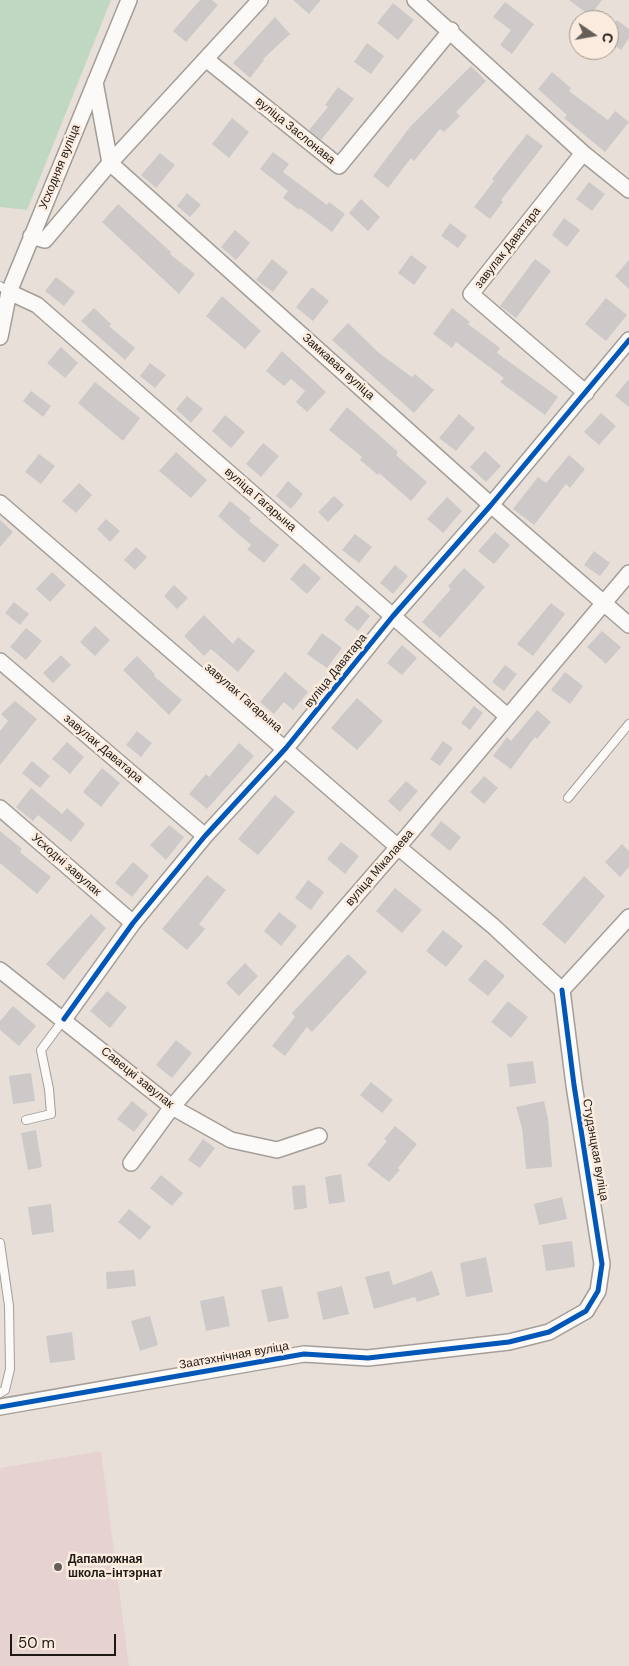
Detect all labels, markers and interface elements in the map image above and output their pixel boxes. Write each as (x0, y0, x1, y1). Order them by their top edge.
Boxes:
north arrow (569, 10, 619, 60)
text: С (598, 31, 618, 45)
street label: вуліца Заслонава (252, 95, 338, 167)
street label: Усходняя вуліца (36, 123, 84, 211)
street label: завулак Даватара (472, 205, 544, 291)
street label: Замкавая вуліца (299, 331, 377, 403)
street label: вуліца Гагарына (221, 465, 299, 535)
street label: вуліца Даватара (302, 631, 370, 711)
street label: завулак Гагарына (201, 660, 285, 736)
street label: завулак Даватара (60, 712, 146, 786)
street label: вуліца Мікалаева (343, 827, 417, 909)
street label: Усходні завулак (28, 831, 104, 899)
street label: Савецкі завулак (98, 1044, 176, 1112)
street label: Студэнцкая вуліца (579, 1098, 611, 1202)
street label: Заатэхнічная вуліца (178, 1339, 290, 1373)
place label: Дапаможная школа-інтэрнат (68, 1553, 162, 1581)
marker: Дапаможная школа-інтэрнат (52, 1561, 64, 1573)
scale bar (12, 1624, 119, 1656)
text: 50 m (18, 1633, 55, 1653)

